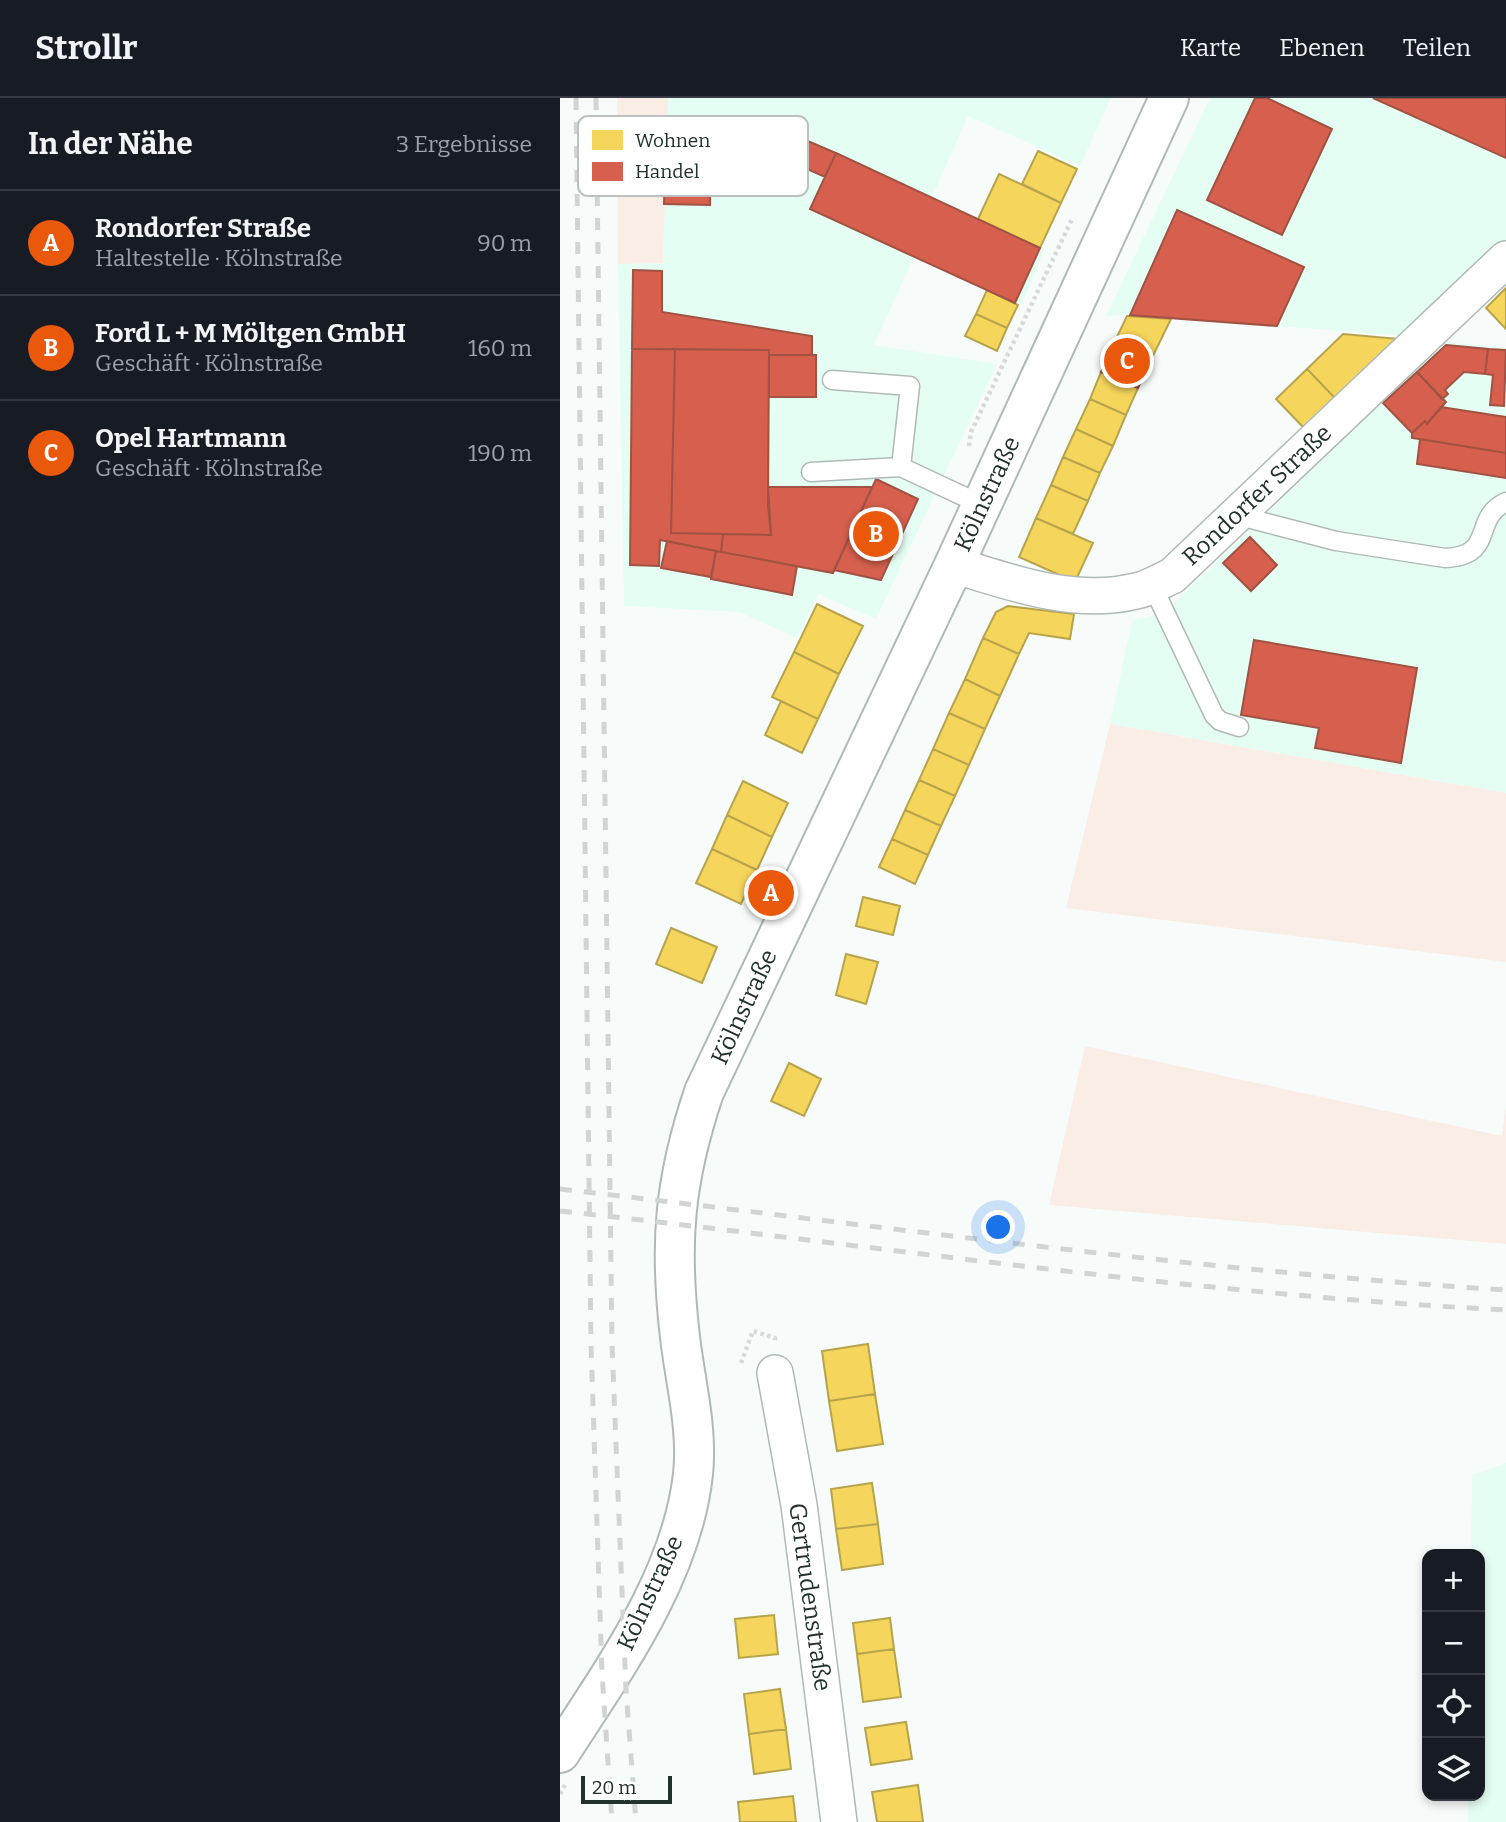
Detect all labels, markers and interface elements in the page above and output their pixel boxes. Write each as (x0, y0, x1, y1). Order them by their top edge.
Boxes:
text: Strollr (35, 28, 138, 68)
text: Karte (1180, 34, 1241, 62)
text: Ebenen (1279, 34, 1365, 62)
text: Teilen (1403, 34, 1471, 62)
legend (578, 116, 808, 196)
text: In der Nähe (28, 126, 193, 162)
text: Wohnen (635, 129, 710, 152)
text: 3 Ergebnisse (396, 130, 532, 158)
text: Handel (635, 160, 699, 183)
text: Rondorfer Straße (95, 213, 311, 244)
text: A (43, 229, 59, 257)
text: 90 m (477, 229, 532, 257)
text: Haltestelle · Kölnstraße (95, 244, 343, 272)
text: Ford L + M Möltgen GmbH (95, 318, 406, 349)
text: B (44, 334, 58, 362)
text: 160 m (468, 334, 532, 362)
pin: C (1104, 335, 1150, 387)
text: Geschäft · Kölnstraße (95, 349, 323, 377)
street label: Rondorfer Straße (1177, 419, 1337, 571)
text: Opel Hartmann (95, 423, 287, 454)
street label: Kölnstraße (948, 432, 1026, 556)
text: C (44, 439, 58, 467)
text: 190 m (468, 439, 532, 467)
text: Geschäft · Kölnstraße (95, 454, 323, 482)
pin: B (853, 508, 899, 560)
pin: A (748, 867, 794, 919)
street label: Kölnstraße (705, 945, 783, 1069)
your location (981, 1210, 1015, 1244)
street label: Gertrudenstraße (783, 1501, 837, 1693)
street label: Kölnstraße (611, 1531, 689, 1655)
map controls (1422, 1549, 1485, 1801)
button: + (1422, 1549, 1485, 1612)
button: − (1422, 1612, 1485, 1675)
button: locate (1422, 1675, 1485, 1738)
button: layers (1422, 1738, 1485, 1801)
scale bar (581, 1773, 672, 1805)
text: 20 m (592, 1776, 636, 1799)

